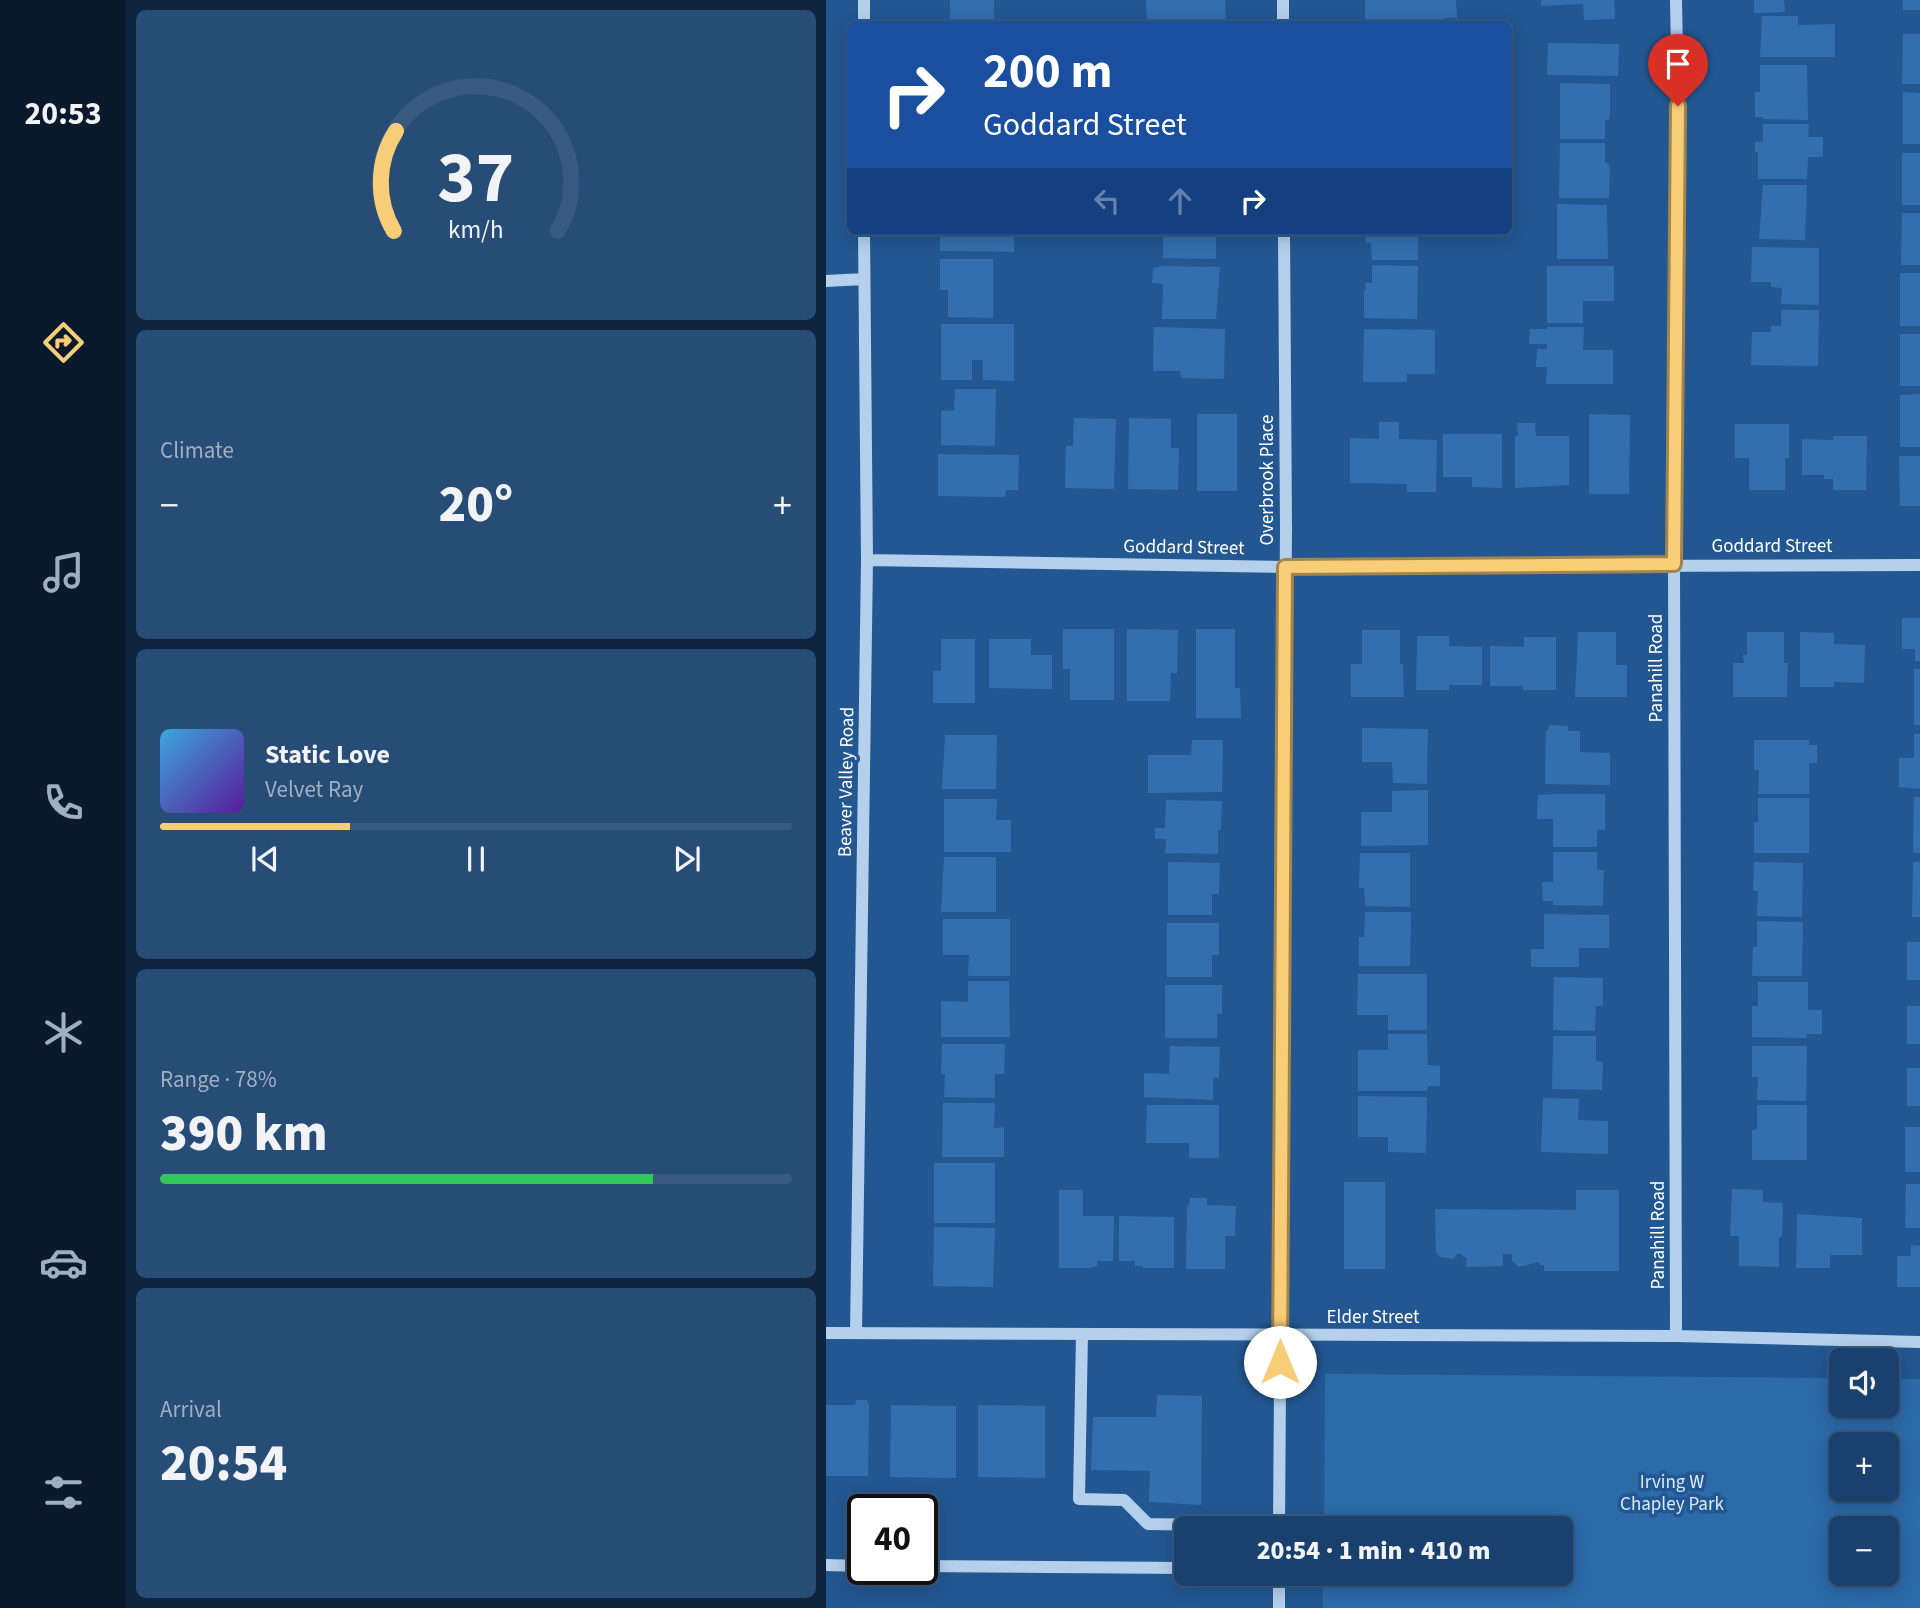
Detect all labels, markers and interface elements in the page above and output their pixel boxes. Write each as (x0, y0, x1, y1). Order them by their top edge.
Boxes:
pin (1648, 34, 1708, 106)
text: 200 m (983, 37, 1112, 107)
icon: arrive (1659, 45, 1697, 83)
icon: right (868, 49, 959, 140)
text: 20:53 (24, 91, 102, 137)
text: Goddard Street (983, 102, 1187, 148)
text: 37 (438, 126, 514, 230)
icon: left (1088, 182, 1126, 220)
icon: ahead (1161, 182, 1199, 220)
icon: right (1234, 182, 1272, 220)
text: km/h (448, 212, 504, 248)
icon: directions (39, 318, 88, 367)
street label: Overbrook Place (1254, 414, 1281, 546)
text: Climate (160, 434, 234, 467)
text: 20° (439, 468, 513, 542)
text: − (160, 479, 179, 533)
text: + (773, 479, 792, 533)
street label: Goddard Street (1123, 533, 1245, 562)
street label: Goddard Street (1711, 533, 1833, 560)
icon: music (39, 548, 88, 597)
street label: Panahill Road (1643, 614, 1670, 722)
street label: Beaver Valley Road (832, 707, 861, 857)
text: Static Love (265, 736, 390, 773)
text: Velvet Ray (265, 773, 363, 806)
icon: phone (39, 778, 88, 827)
icon: previous (246, 840, 284, 878)
icon: pause (457, 840, 495, 878)
icon: next (668, 840, 706, 878)
icon: climate (39, 1008, 88, 1057)
text: Range · 78% (160, 1063, 277, 1096)
text: 390 km (160, 1097, 328, 1171)
street label: Panahill Road (1645, 1181, 1672, 1289)
icon: car (39, 1238, 88, 1287)
street label: Elder Street (1327, 1304, 1420, 1331)
position arrow (1243, 1325, 1317, 1399)
map controls (1829, 1348, 1899, 1586)
button: sound (1829, 1348, 1899, 1418)
text: Arrival (160, 1393, 222, 1426)
text: 20:54 (160, 1427, 287, 1501)
button: + (1829, 1432, 1899, 1502)
icon: filters (39, 1468, 88, 1517)
park label: Irving W Chapley Park (1620, 1469, 1725, 1518)
speed limit sign: 40 (847, 1494, 938, 1585)
button: − (1829, 1516, 1899, 1586)
text: 20:54 · 1 min · 410 m (1257, 1532, 1490, 1569)

